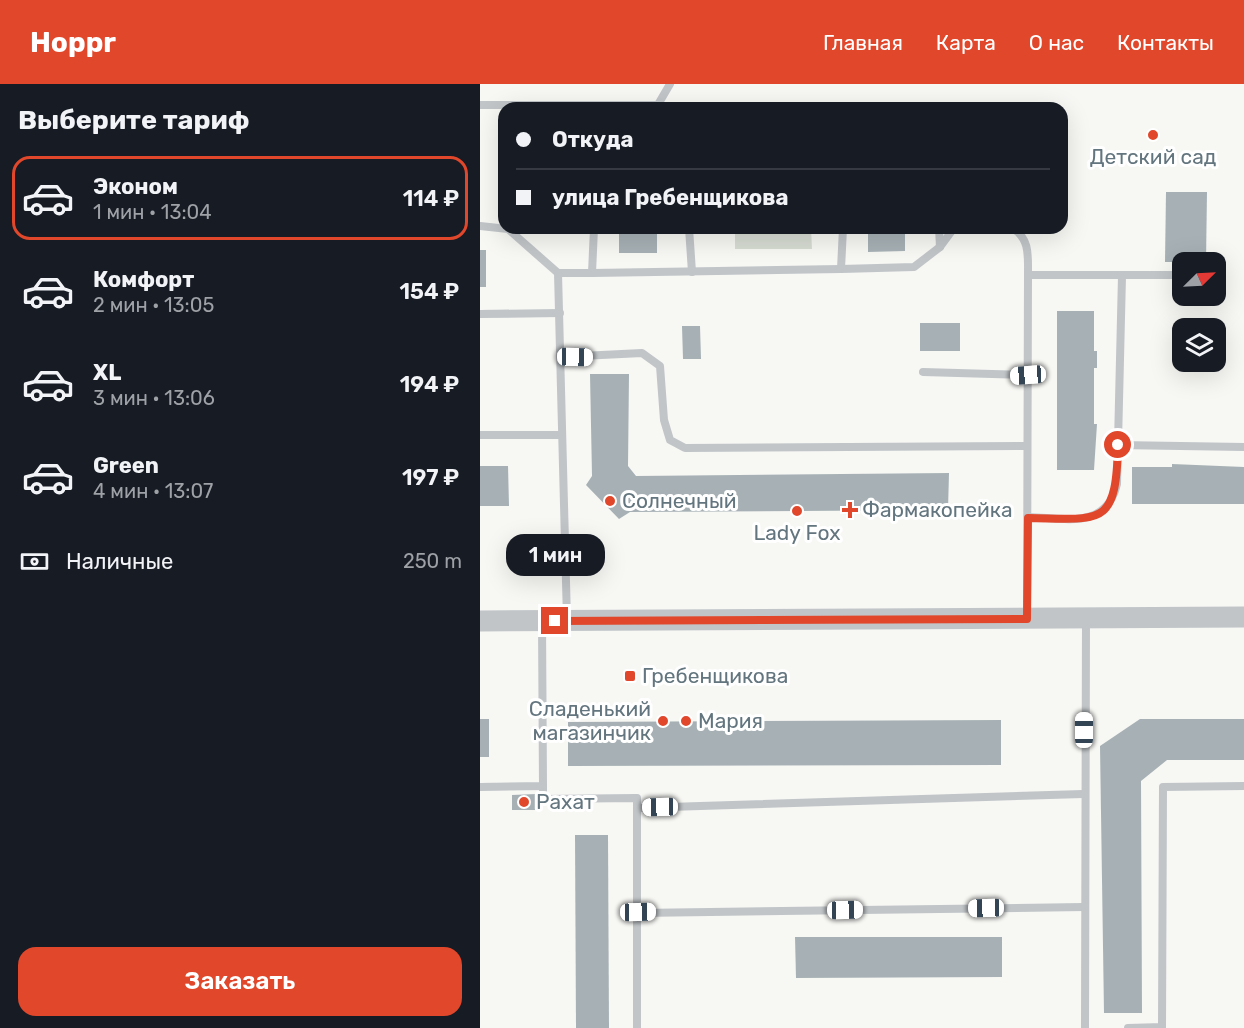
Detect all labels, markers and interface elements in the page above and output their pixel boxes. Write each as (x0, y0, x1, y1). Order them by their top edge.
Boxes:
text: Hoppr (30, 26, 116, 59)
text: Главная (823, 30, 903, 55)
text: Карта (936, 30, 996, 55)
text: О нас (1029, 30, 1084, 55)
text: Контакты (1117, 30, 1214, 55)
text: Выберите тариф (18, 104, 249, 136)
text: Откуда (552, 126, 634, 153)
marker: Детский сад (1146, 128, 1160, 142)
place label: Детский сад (1090, 144, 1216, 169)
icon: car (21, 171, 75, 225)
text: Эконом (93, 173, 178, 200)
text: улица Гребенщикова (552, 184, 789, 211)
text: 114 ₽ (403, 185, 459, 212)
text: 1 мин · 13:04 (93, 200, 212, 224)
north arrow (1172, 252, 1226, 306)
map controls (1172, 252, 1226, 372)
icon: car (21, 264, 75, 318)
text: Комфорт (93, 266, 194, 293)
text: 154 ₽ (399, 278, 459, 305)
text: 2 мин · 13:05 (93, 293, 214, 317)
button: layers (1172, 318, 1226, 372)
car (557, 348, 593, 366)
icon: car (21, 357, 75, 411)
text: XL (93, 359, 121, 386)
car (1009, 365, 1047, 385)
text: 194 ₽ (400, 371, 459, 398)
text: 3 мин · 13:06 (93, 386, 215, 410)
route start (1104, 431, 1131, 458)
icon: car (21, 450, 75, 504)
text: Green (93, 452, 159, 479)
text: 197 ₽ (402, 464, 459, 491)
text: 4 мин · 13:07 (93, 479, 213, 503)
place label: Солнечный (622, 488, 737, 513)
marker: Солнечный (603, 494, 617, 508)
place label: Фармакопейка (862, 497, 1013, 522)
marker: Фармакопейка (843, 503, 857, 517)
marker: Lady Fox (790, 504, 804, 518)
place label: Lady Fox (753, 520, 841, 545)
callout: 1 мин (506, 534, 604, 576)
text: 1 мин (529, 543, 582, 567)
icon: cash (18, 545, 51, 578)
text: Наличные (66, 548, 173, 575)
text: 250 m (403, 549, 462, 573)
route end (541, 607, 568, 634)
place label: Гребенщикова (642, 663, 788, 688)
marker: Гребенщикова (623, 669, 637, 683)
place label: Сладенький магазинчик (529, 696, 651, 745)
place label: Мария (698, 708, 763, 733)
car (1075, 712, 1093, 748)
marker: Сладенький магазинчик (656, 714, 670, 728)
marker: Мария (679, 714, 693, 728)
place label: Рахат (536, 789, 595, 814)
marker: Рахат (517, 795, 531, 809)
car (642, 798, 678, 816)
car (968, 899, 1004, 917)
car (827, 901, 863, 919)
car (620, 903, 656, 921)
button: Заказать (18, 947, 462, 1016)

